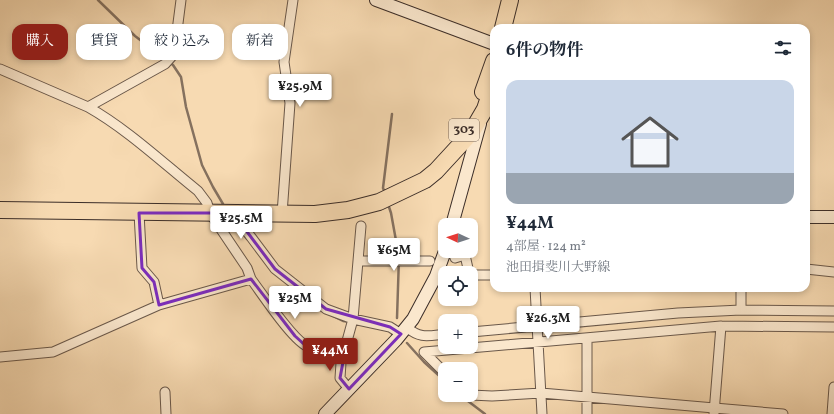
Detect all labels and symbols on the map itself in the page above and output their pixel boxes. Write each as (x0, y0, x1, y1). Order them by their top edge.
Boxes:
pin: ¥25.9M (267, 74, 333, 108)
road number: 303 (449, 119, 479, 141)
pin: ¥25.5M (208, 206, 274, 240)
north arrow (438, 218, 478, 258)
pin: ¥65M (370, 238, 418, 272)
pin: ¥25M (271, 286, 319, 320)
pin: ¥26.3M (515, 306, 581, 340)
pin: ¥44M (306, 338, 354, 372)

